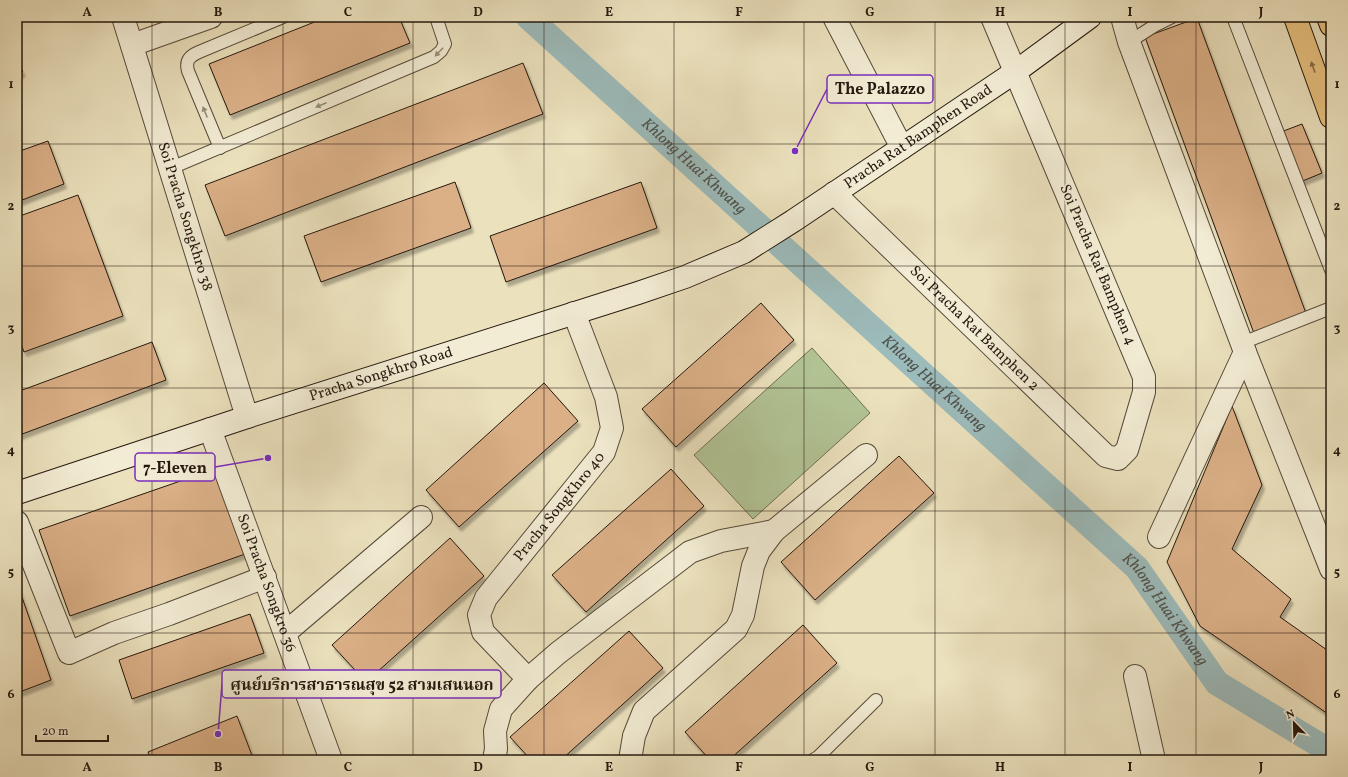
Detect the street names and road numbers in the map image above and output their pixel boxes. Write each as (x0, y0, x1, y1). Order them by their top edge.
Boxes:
street label: Pracha Rat Bamphen Road (840, 80, 997, 194)
street label: Soi Pracha Songkhro 38 (152, 140, 218, 294)
street label: Soi Pracha Rat Bamphen 4 (1053, 181, 1141, 349)
street label: Soi Pracha Rat Bamphen 2 (905, 261, 1044, 396)
street label: Pracha Songkhro Road (307, 342, 456, 407)
street label: Pracha SongKhro 40 (509, 448, 610, 566)
street label: Soi Pracha Songkro 36 (231, 511, 301, 655)

